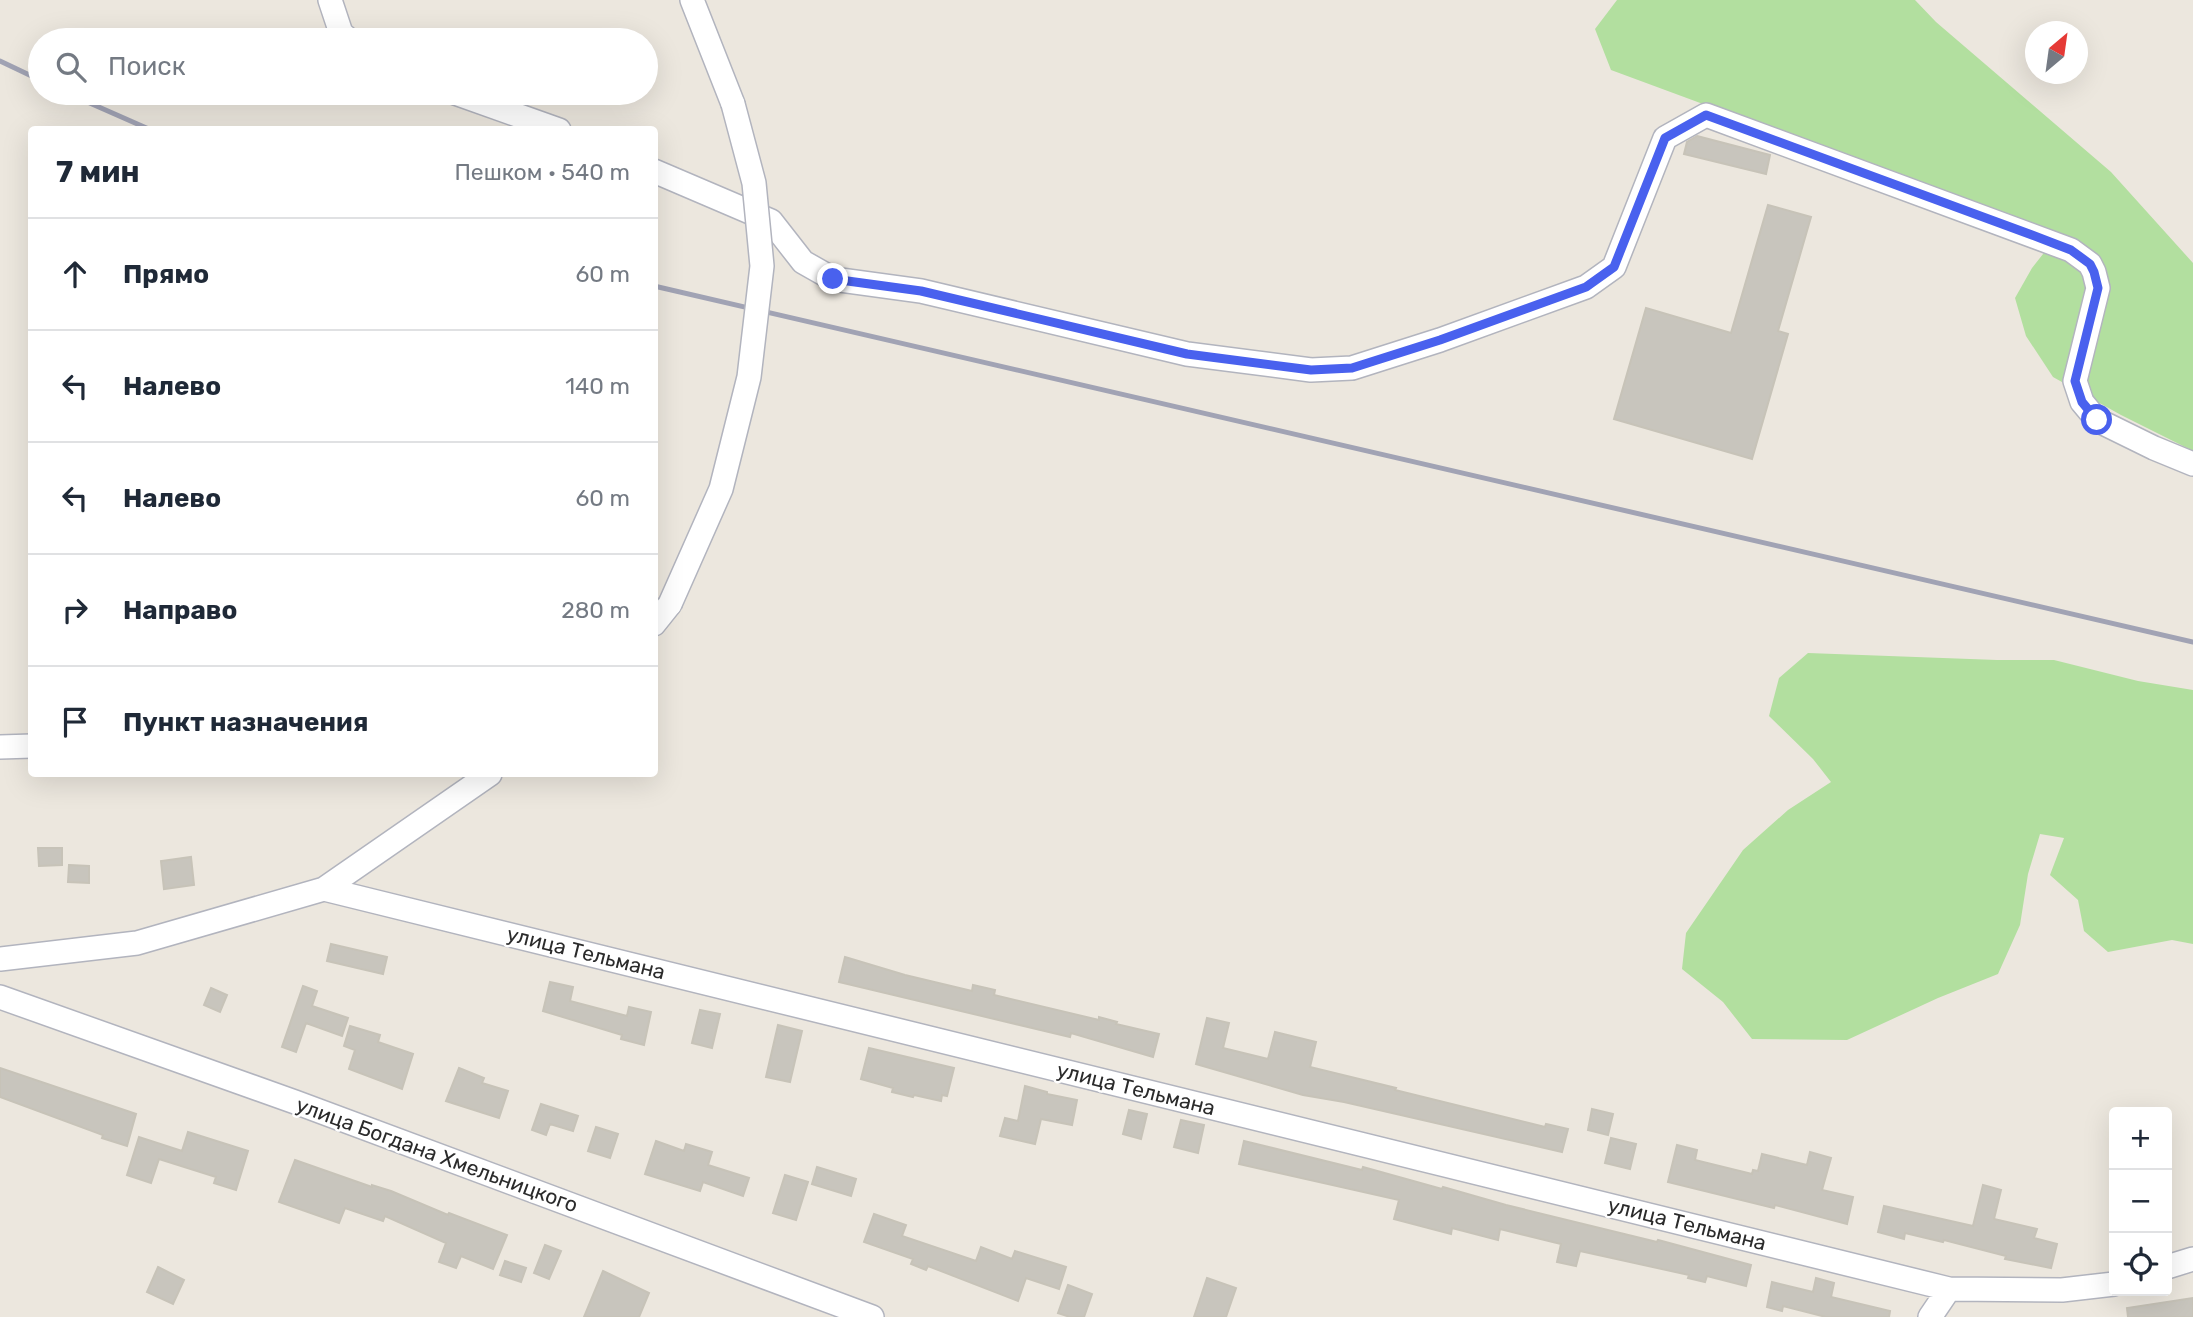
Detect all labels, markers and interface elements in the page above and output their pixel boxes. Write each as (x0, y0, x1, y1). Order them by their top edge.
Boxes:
north arrow (2025, 21, 2088, 84)
search box (28, 28, 658, 105)
icon: search (52, 48, 90, 86)
text: Поиск (108, 51, 186, 82)
text: 7 мин (56, 154, 140, 190)
text: Пешком · 540 m (454, 158, 630, 186)
icon: ahead (56, 255, 94, 293)
text: Прямо (123, 259, 209, 290)
text: 60 m (575, 260, 630, 288)
route end (817, 263, 848, 294)
icon: left (56, 367, 94, 405)
text: Налево (123, 371, 221, 402)
text: 140 m (565, 372, 630, 400)
route start (2081, 404, 2112, 435)
icon: left (56, 479, 94, 517)
text: Налево (123, 483, 221, 514)
text: 60 m (575, 484, 630, 512)
icon: right (56, 591, 94, 629)
text: Направо (123, 595, 237, 626)
text: 280 m (561, 596, 630, 624)
icon: arrive (56, 703, 94, 741)
text: Пункт назначения (123, 707, 368, 738)
street label: улица Тельмана (504, 921, 668, 984)
street label: улица Тельмана (1054, 1057, 1218, 1120)
street label: улица Богдана Хмельницкого (293, 1092, 581, 1217)
map controls (2109, 1107, 2172, 1296)
button: + (2109, 1107, 2172, 1170)
button: − (2109, 1170, 2172, 1233)
street label: улица Тельмана (1605, 1192, 1769, 1255)
button: locate (2109, 1233, 2172, 1296)

